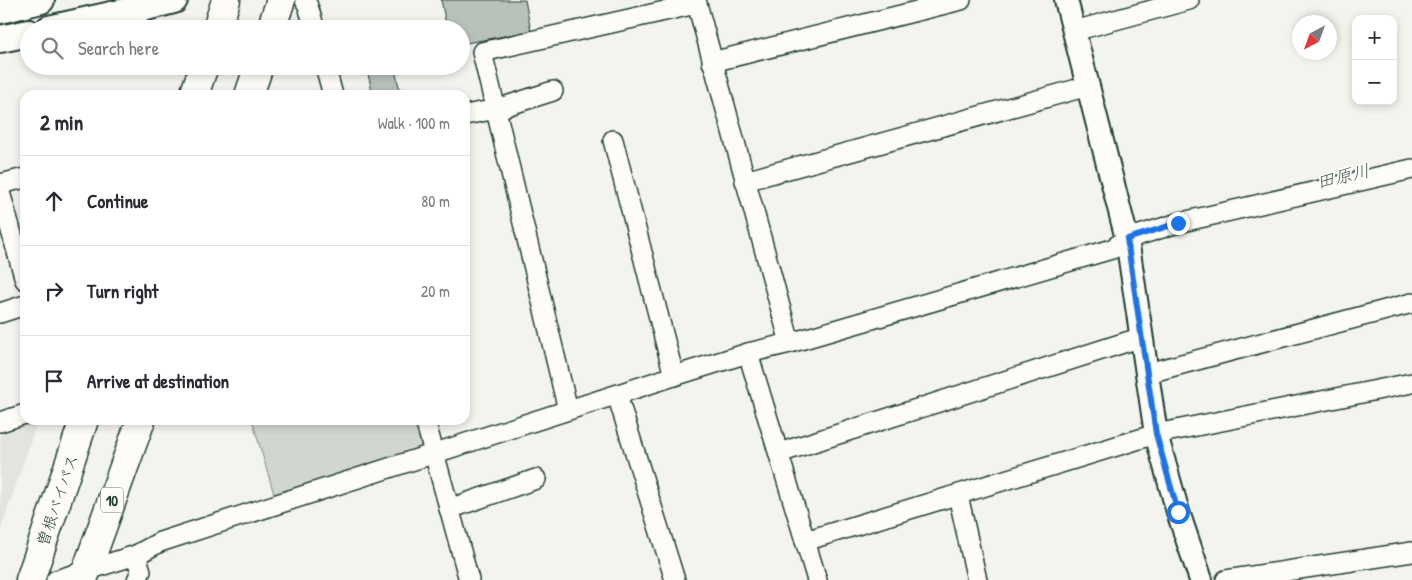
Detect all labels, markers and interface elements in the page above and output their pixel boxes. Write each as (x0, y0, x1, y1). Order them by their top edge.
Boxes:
north arrow (1292, 15, 1337, 60)
map controls (1352, 15, 1397, 105)
button: + (1352, 15, 1397, 60)
search box (20, 20, 470, 75)
icon: search (38, 34, 66, 62)
text: Search here (78, 35, 159, 61)
button: − (1352, 60, 1397, 105)
text: 2 min (40, 108, 83, 137)
text: Walk · 100 m (378, 112, 450, 134)
water label: 田原川 (1314, 157, 1372, 195)
icon: ahead (40, 187, 68, 215)
text: Continue (87, 188, 148, 214)
text: 80 m (421, 190, 450, 212)
route end (1167, 212, 1190, 235)
icon: right (40, 277, 68, 305)
text: Turn right (87, 278, 158, 304)
text: 20 m (421, 280, 450, 302)
icon: arrive (40, 367, 68, 395)
text: Arrive at destination (87, 368, 229, 394)
street label: 曽根バイパス (31, 451, 83, 549)
road number: 10 (101, 488, 123, 512)
route start (1167, 501, 1190, 524)

